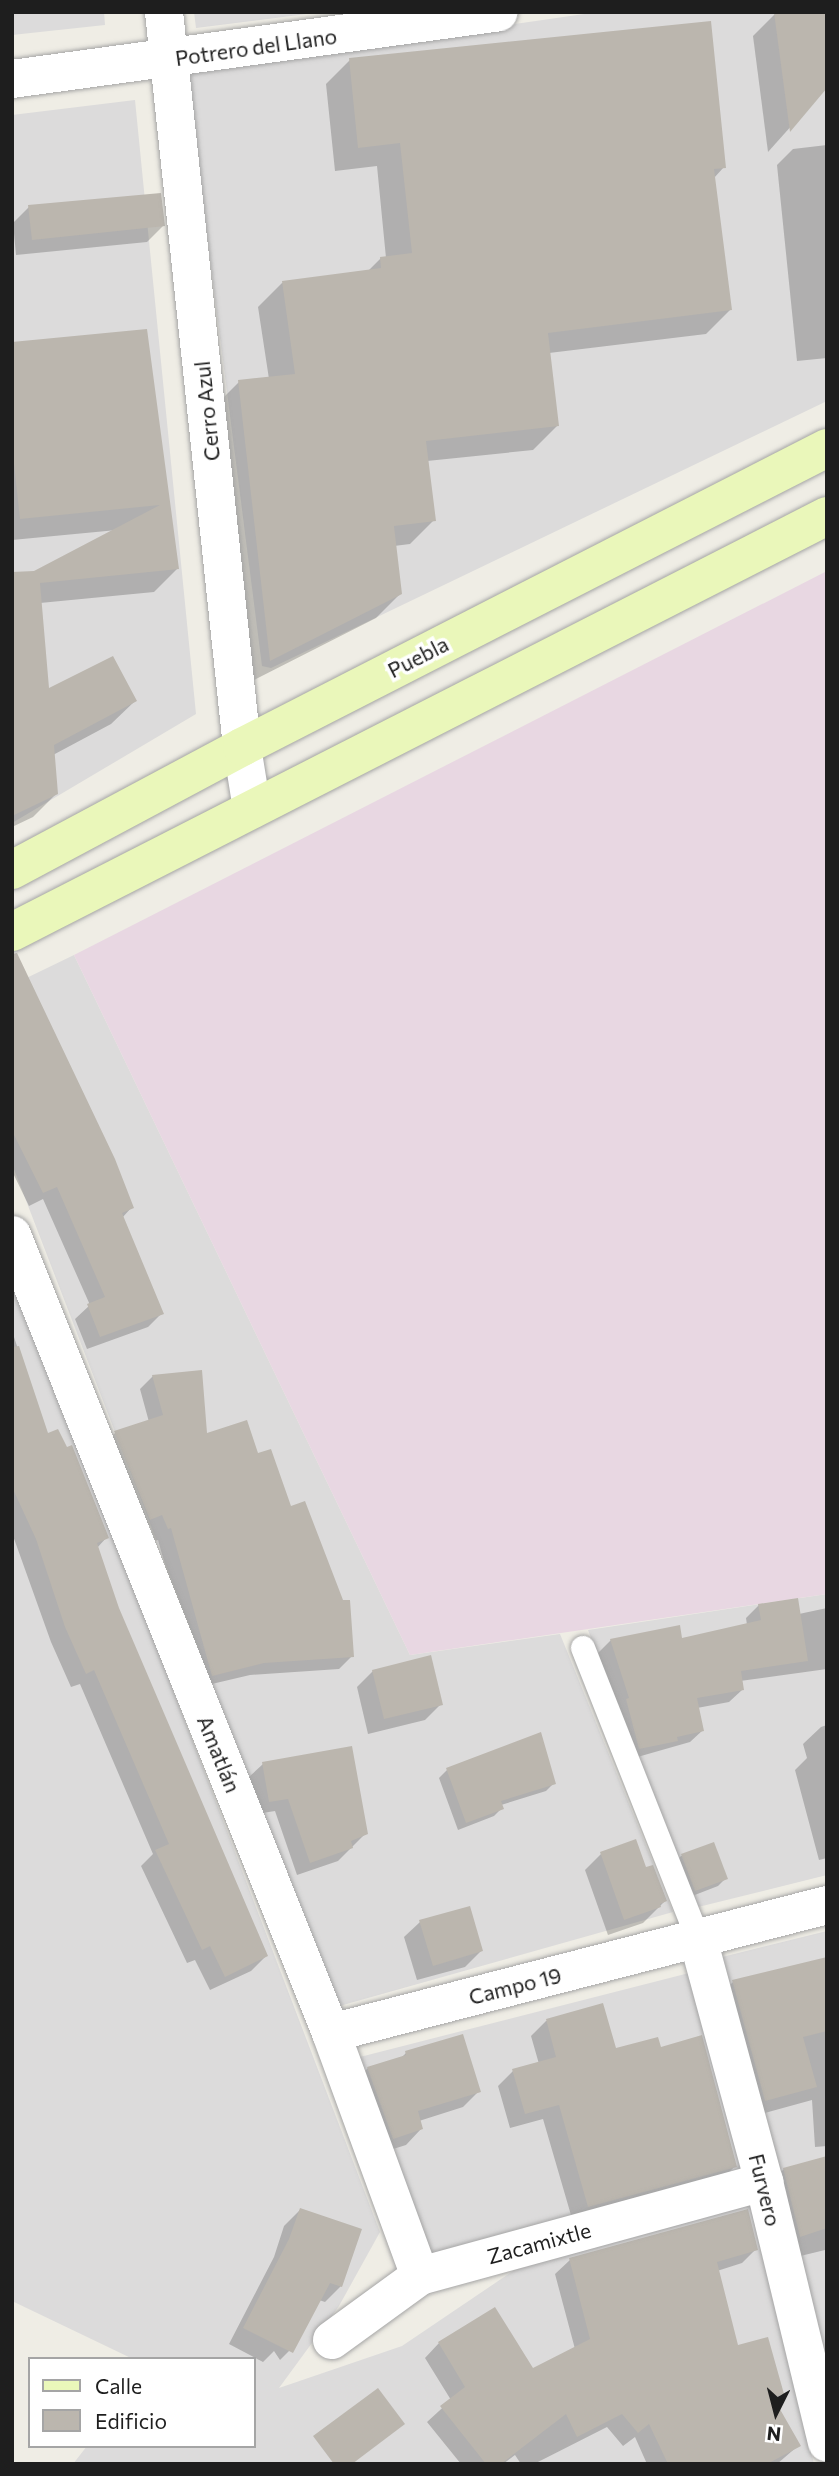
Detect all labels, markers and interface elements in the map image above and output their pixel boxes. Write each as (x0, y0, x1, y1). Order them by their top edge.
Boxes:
street label: Potrero del Llano (174, 23, 338, 71)
street label: Cerro Azul (189, 360, 225, 462)
street label: Puebla (383, 631, 453, 683)
street label: Amatlán (192, 1712, 246, 1796)
street label: Campo 19 (466, 1962, 564, 2010)
street label: Furvero (744, 2151, 786, 2229)
street label: Zacamixtle (484, 2217, 594, 2269)
legend (28, 2357, 256, 2448)
text: Calle (95, 2373, 142, 2398)
north arrow (741, 2378, 811, 2448)
text: Edificio (95, 2408, 167, 2433)
text: N (765, 2422, 782, 2447)

